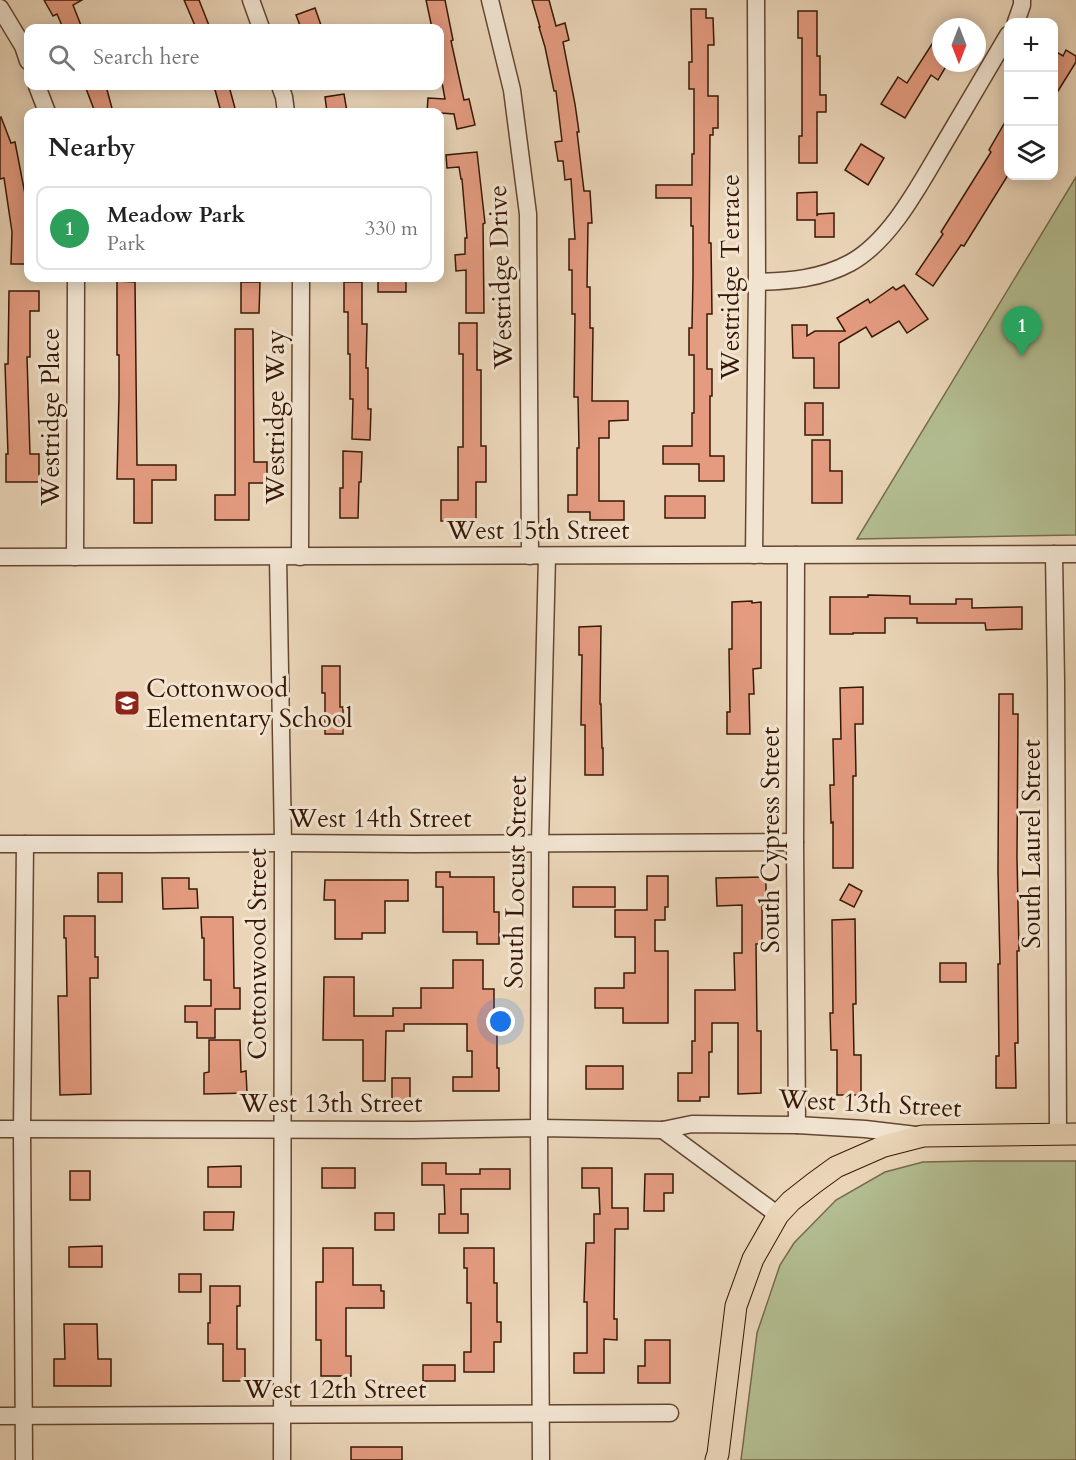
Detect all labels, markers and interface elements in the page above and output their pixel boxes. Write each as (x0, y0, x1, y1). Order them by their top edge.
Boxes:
north arrow (932, 18, 986, 72)
map controls (1004, 18, 1058, 180)
button: + (1004, 18, 1058, 72)
search box (24, 24, 444, 90)
icon: search (45, 41, 78, 74)
text: Search here (93, 42, 200, 72)
button: − (1004, 72, 1058, 126)
button: layers (1004, 126, 1058, 180)
text: Nearby (48, 130, 136, 165)
street label: Westridge Terrace (713, 174, 748, 381)
street label: Westridge Drive (480, 184, 521, 371)
text: Meadow Park (107, 200, 245, 230)
text: 1 (64, 215, 75, 242)
text: 330 m (365, 215, 418, 242)
text: Park (107, 230, 145, 257)
pin: 1 (1002, 306, 1042, 356)
street label: Westridge Place (33, 328, 68, 507)
street label: Westridge Way (258, 329, 293, 506)
street label: West 15th Street (445, 513, 630, 548)
place label: Cottonwood Elementary School (146, 671, 353, 736)
school or university icon: Cottonwood Elementary School (112, 688, 142, 718)
street label: South Cypress Street (753, 727, 788, 953)
street label: South Laurel Street (1014, 739, 1049, 949)
street label: South Locust Street (496, 775, 535, 989)
street label: West 14th Street (287, 801, 472, 836)
street label: Cottonwood Street (240, 848, 275, 1060)
your location (486, 1007, 515, 1036)
street label: West 13th Street (777, 1081, 962, 1126)
street label: West 13th Street (238, 1086, 423, 1121)
street label: West 12th Street (242, 1372, 427, 1407)

